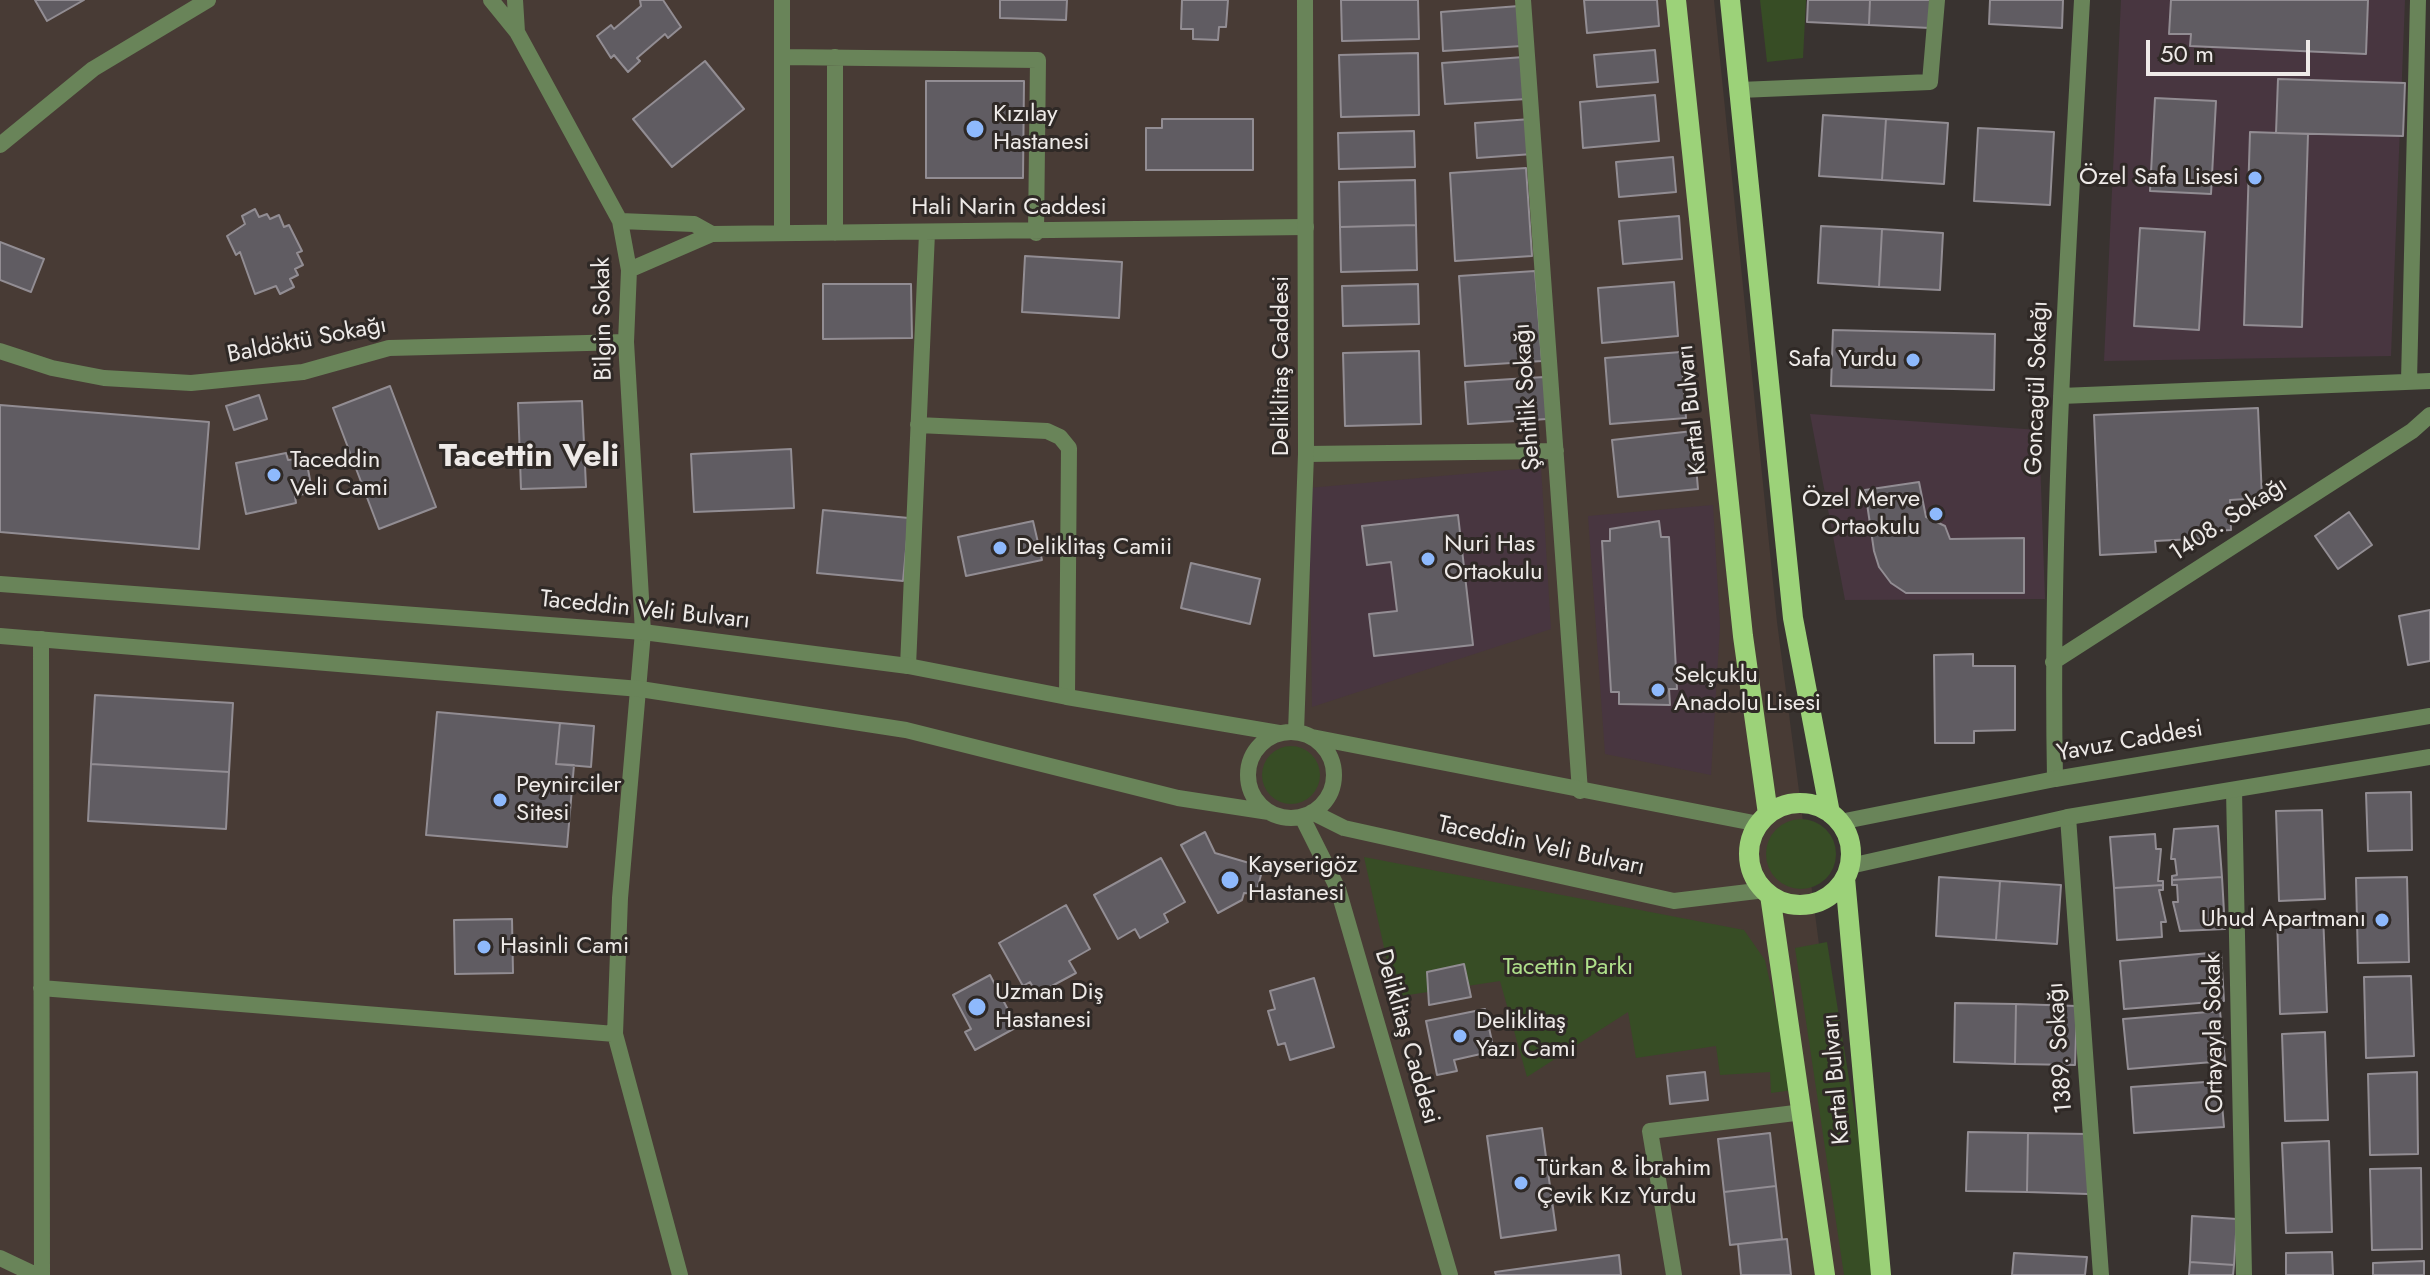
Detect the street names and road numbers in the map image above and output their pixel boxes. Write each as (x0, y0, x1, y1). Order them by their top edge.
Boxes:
street label: Hali Narin Caddesi (911, 194, 1107, 222)
street label: Bilgin Sokak (589, 257, 619, 381)
street label: Deliklitaş Caddesi (1268, 276, 1296, 456)
street label: Goncagül Sokağı (2021, 300, 2055, 476)
street label: Baldöktü Sokağı (225, 311, 389, 371)
street label: Şehitlik Sokağı (1508, 322, 1548, 472)
street label: Kartal Bulvarı (1672, 343, 1714, 477)
street label: 1408. Sokağı (2165, 471, 2293, 569)
street label: Taceddin Veli Bulvarı (539, 586, 751, 636)
street label: Yavuz Caddesi (2055, 715, 2205, 769)
street label: Taceddin Veli Bulvarı (1435, 811, 1647, 883)
street label: Deliklitaş Caddesi (1367, 946, 1445, 1128)
street label: Ortayayla Sokak (2199, 953, 2231, 1113)
street label: 1389. Sokağı (2042, 981, 2080, 1115)
street label: Kartal Bulvarı (1817, 1012, 1857, 1146)

